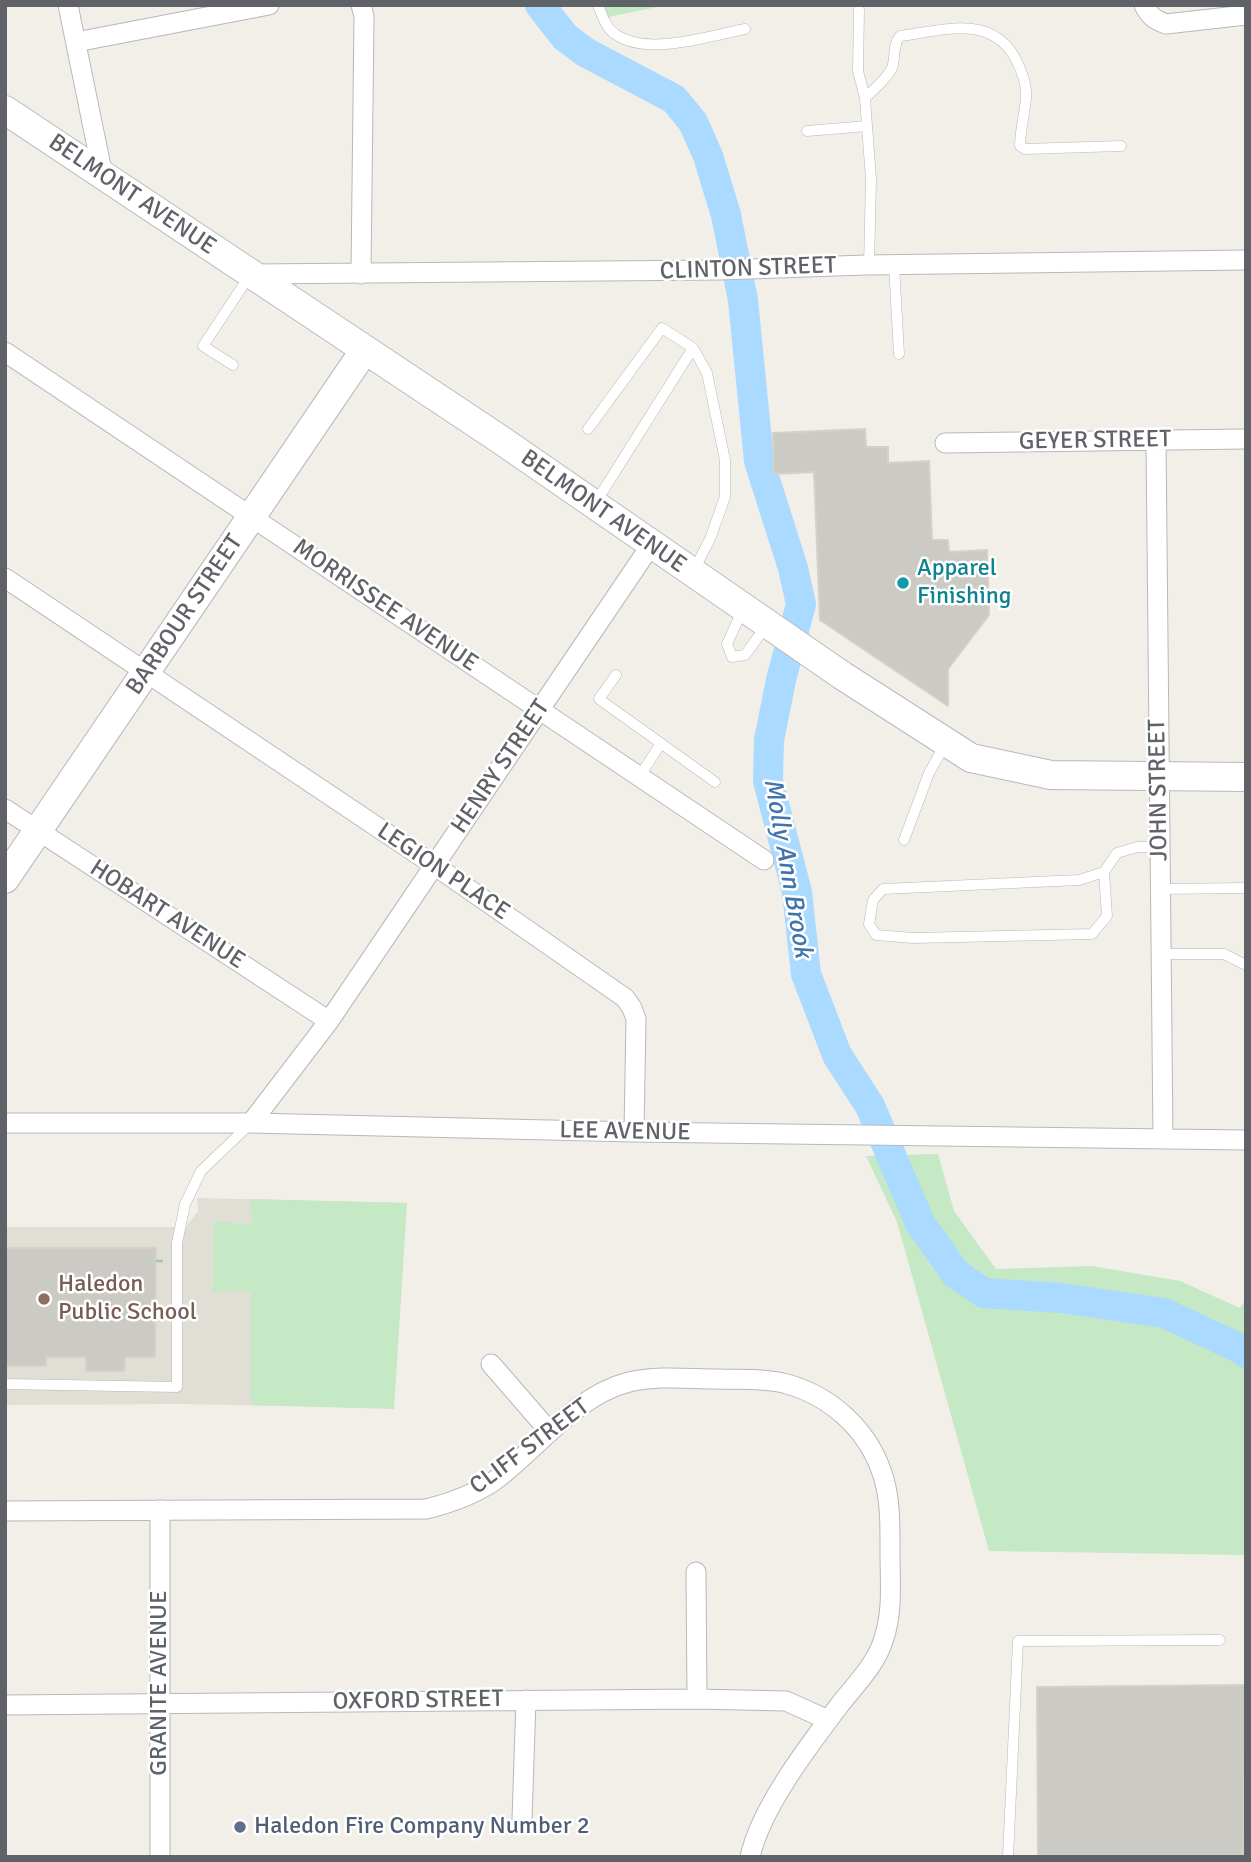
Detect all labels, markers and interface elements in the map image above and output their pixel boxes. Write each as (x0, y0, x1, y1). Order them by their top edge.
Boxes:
street label: BELMONT AVENUE (43, 128, 221, 262)
street label: CLINTON STREET (659, 252, 837, 286)
street label: GEYER STREET (1019, 425, 1171, 457)
street label: BELMONT AVENUE (515, 444, 691, 580)
street label: BARBOUR STREET (121, 529, 249, 701)
street label: MORRISSEE AVENUE (287, 533, 483, 679)
place label: Apparel Finishing (917, 555, 1011, 611)
marker: Apparel Finishing (895, 575, 911, 591)
street label: HENRY STREET (446, 695, 556, 839)
street label: JOHN STREET (1143, 719, 1175, 861)
water label: Molly Ann Brook (756, 776, 818, 960)
street label: LEGION PLACE (371, 817, 515, 927)
street label: HOBART AVENUE (84, 854, 250, 976)
street label: LEE AVENUE (559, 1116, 691, 1148)
place label: Haledon Public School (58, 1271, 197, 1327)
marker: Haledon Public School (36, 1291, 52, 1307)
street label: CLIFF STREET (465, 1393, 595, 1501)
street label: GRANITE AVENUE (146, 1590, 174, 1776)
street label: OXFORD STREET (332, 1685, 504, 1717)
place label: Haledon Fire Company Number 2 (254, 1813, 590, 1841)
marker: Haledon Fire Company Number 2 (232, 1819, 248, 1835)

